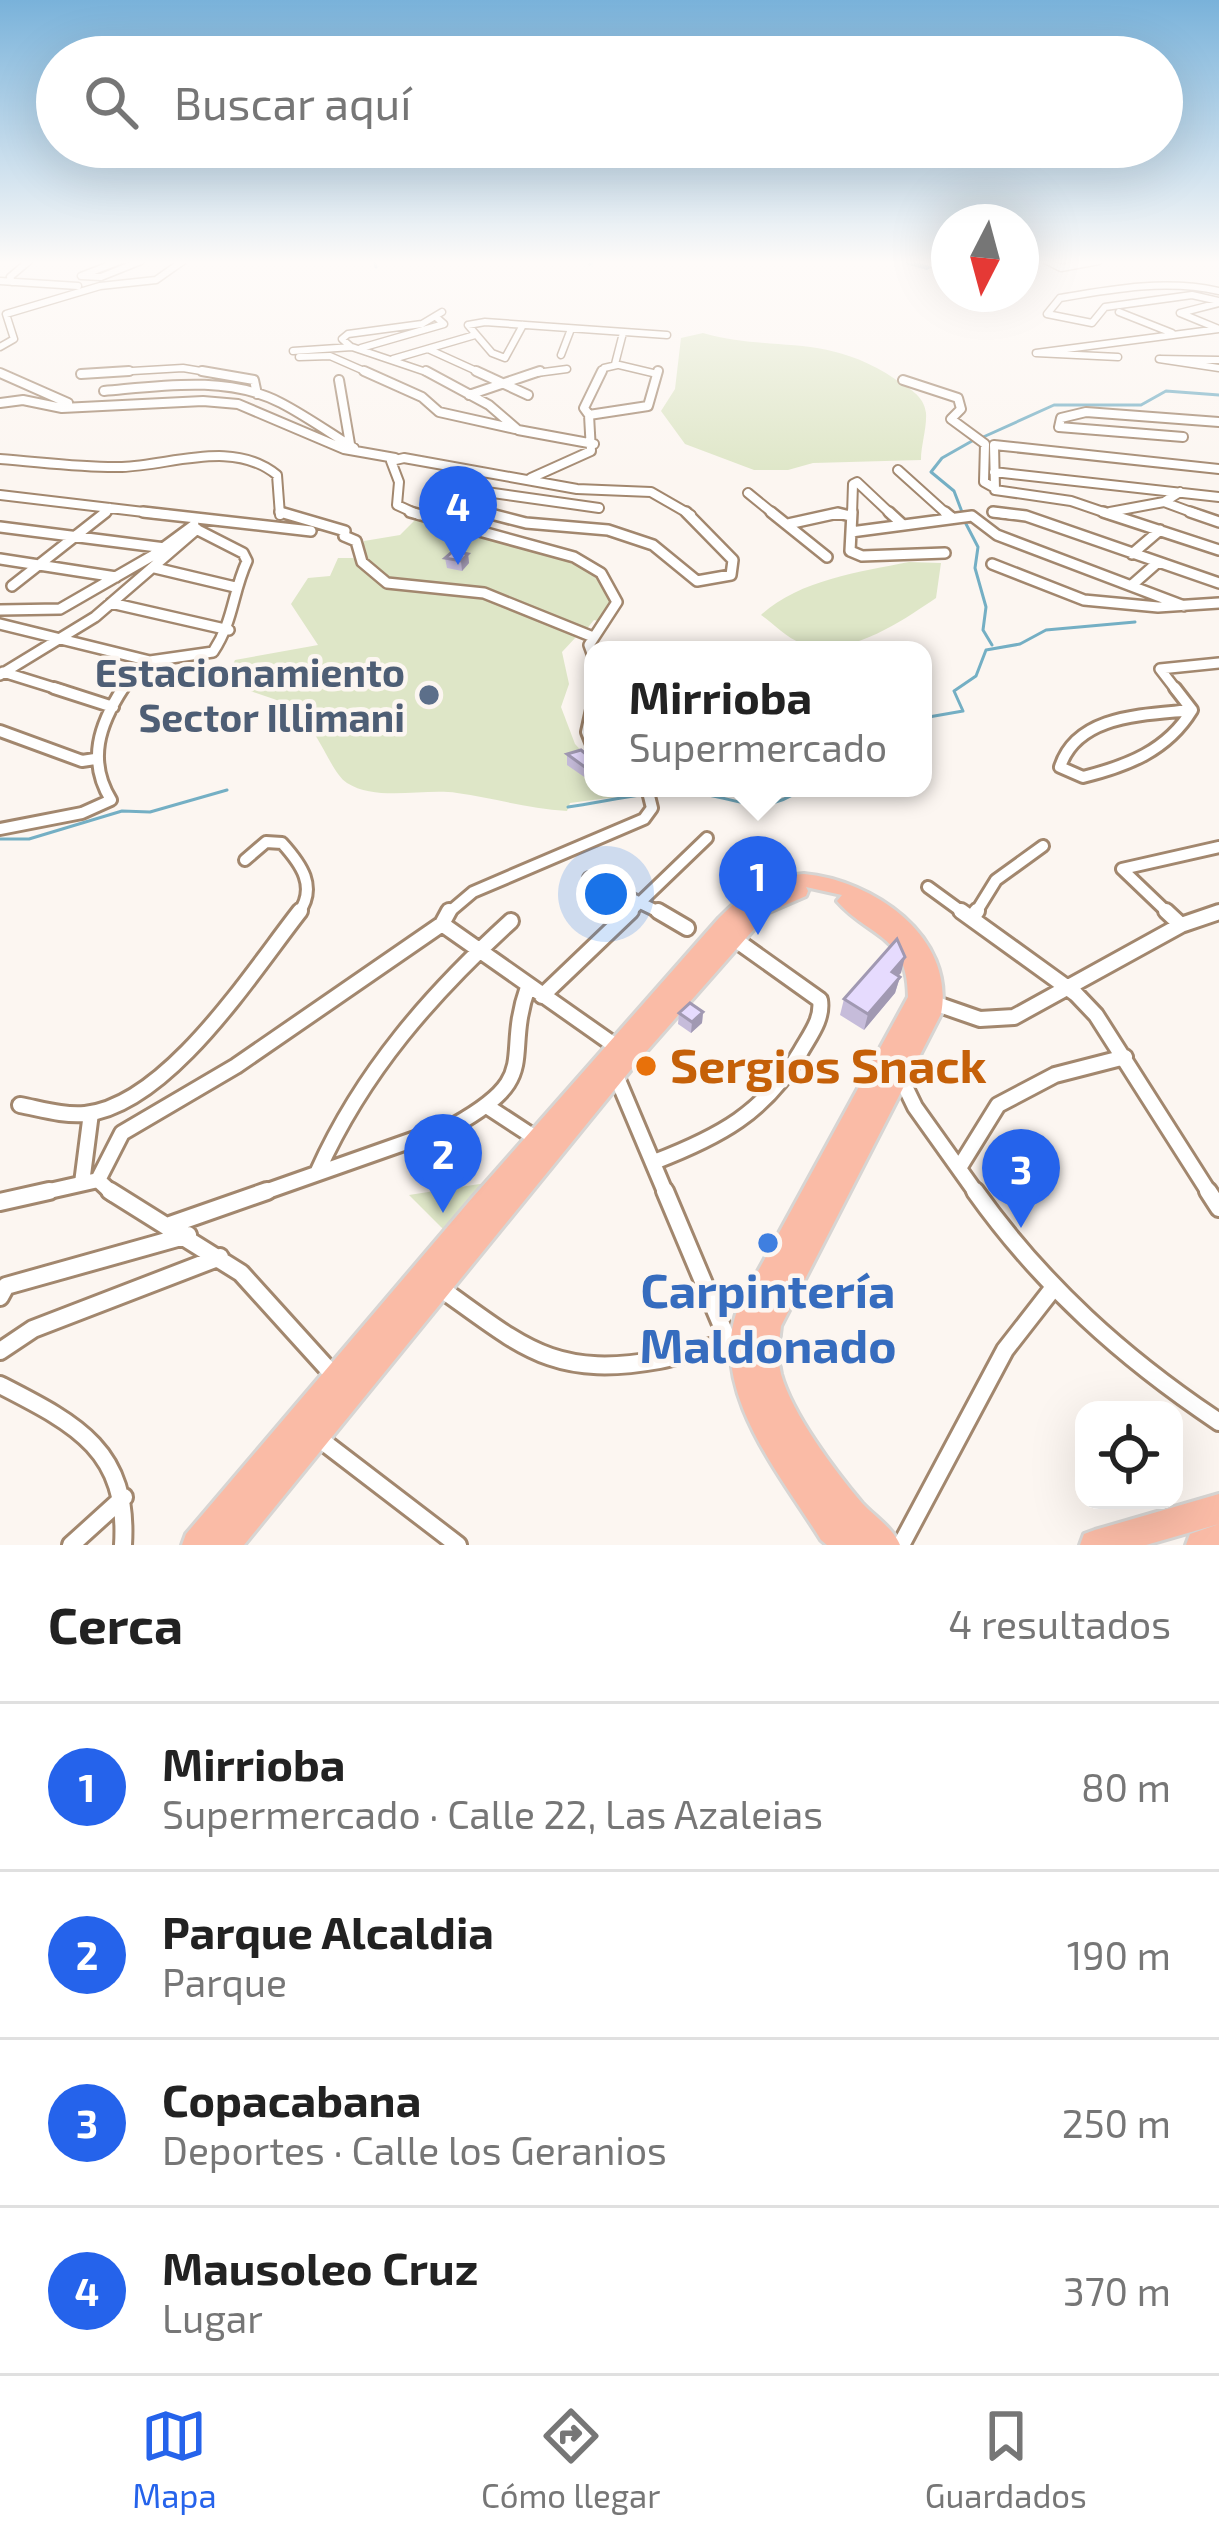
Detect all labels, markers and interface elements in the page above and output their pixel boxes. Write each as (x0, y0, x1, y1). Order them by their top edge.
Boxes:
search box (36, 36, 1183, 168)
icon: search (78, 69, 144, 135)
text: Buscar aquí (174, 75, 411, 129)
north arrow (931, 204, 1039, 312)
pin: 4 (419, 466, 497, 565)
popup (584, 641, 932, 797)
place label: Estacionamiento Sector Illimani (95, 648, 405, 740)
text: Mirrioba (629, 669, 812, 723)
marker: Estacionamiento Sector Illimani (416, 682, 442, 708)
text: Supermercado (629, 723, 887, 770)
pin: 1 (719, 836, 797, 935)
your location (576, 864, 636, 924)
place label: Sergios Snack (670, 1035, 987, 1093)
marker: Sergios Snack (633, 1053, 659, 1079)
pin: 2 (404, 1114, 482, 1213)
pin: 3 (982, 1129, 1060, 1228)
marker: Carpintería Maldonado (755, 1230, 781, 1256)
place label: Carpintería Maldonado (639, 1260, 897, 1373)
map controls (1075, 1401, 1183, 1509)
button: locate (1075, 1401, 1183, 1509)
text: Cerca (48, 1593, 183, 1654)
text: 4 resultados (948, 1600, 1171, 1647)
text: Mirrioba (162, 1736, 345, 1790)
text: 1 (79, 1763, 95, 1810)
text: 80 m (1081, 1763, 1171, 1810)
text: Supermercado · Calle 22, Las Azaleias (162, 1790, 823, 1837)
text: Parque Alcaldia (162, 1904, 494, 1958)
text: 2 (76, 1931, 98, 1978)
text: 190 m (1067, 1931, 1171, 1978)
text: Parque (162, 1958, 287, 2005)
text: Copacabana (162, 2072, 421, 2126)
text: 3 (76, 2099, 98, 2146)
text: 250 m (1062, 2099, 1171, 2146)
text: Deportes · Calle los Geranios (162, 2126, 667, 2173)
text: Mausoleo Cruz (162, 2240, 478, 2294)
text: 4 (75, 2267, 99, 2314)
text: 370 m (1063, 2267, 1171, 2314)
text: Lugar (162, 2294, 263, 2341)
tab: Mapa (132, 2403, 217, 2515)
tab: Cómo llegar (481, 2403, 660, 2515)
tab: Guardados (925, 2403, 1087, 2515)

